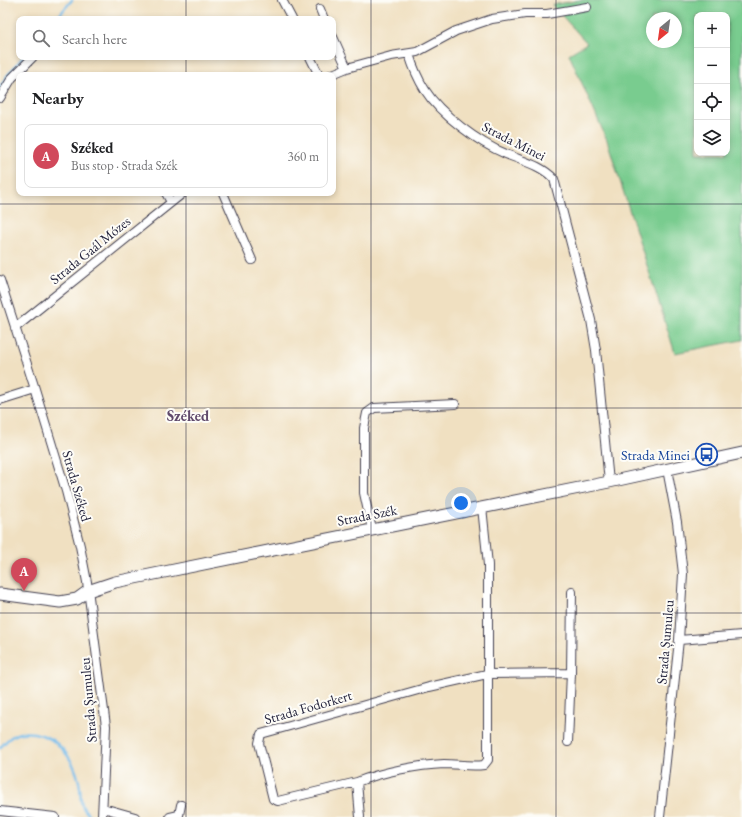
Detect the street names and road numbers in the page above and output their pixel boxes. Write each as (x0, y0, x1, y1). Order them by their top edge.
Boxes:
street label: Strada Minei (479, 117, 549, 165)
street label: Strada Gaál Mózes (46, 212, 134, 288)
street label: Strada Széked (58, 449, 96, 524)
street label: Strada Szék (336, 500, 399, 530)
street label: Strada Șumuleu (652, 598, 678, 685)
street label: Strada Șumuleu (75, 656, 101, 743)
street label: Strada Fodorkert (262, 686, 354, 728)

